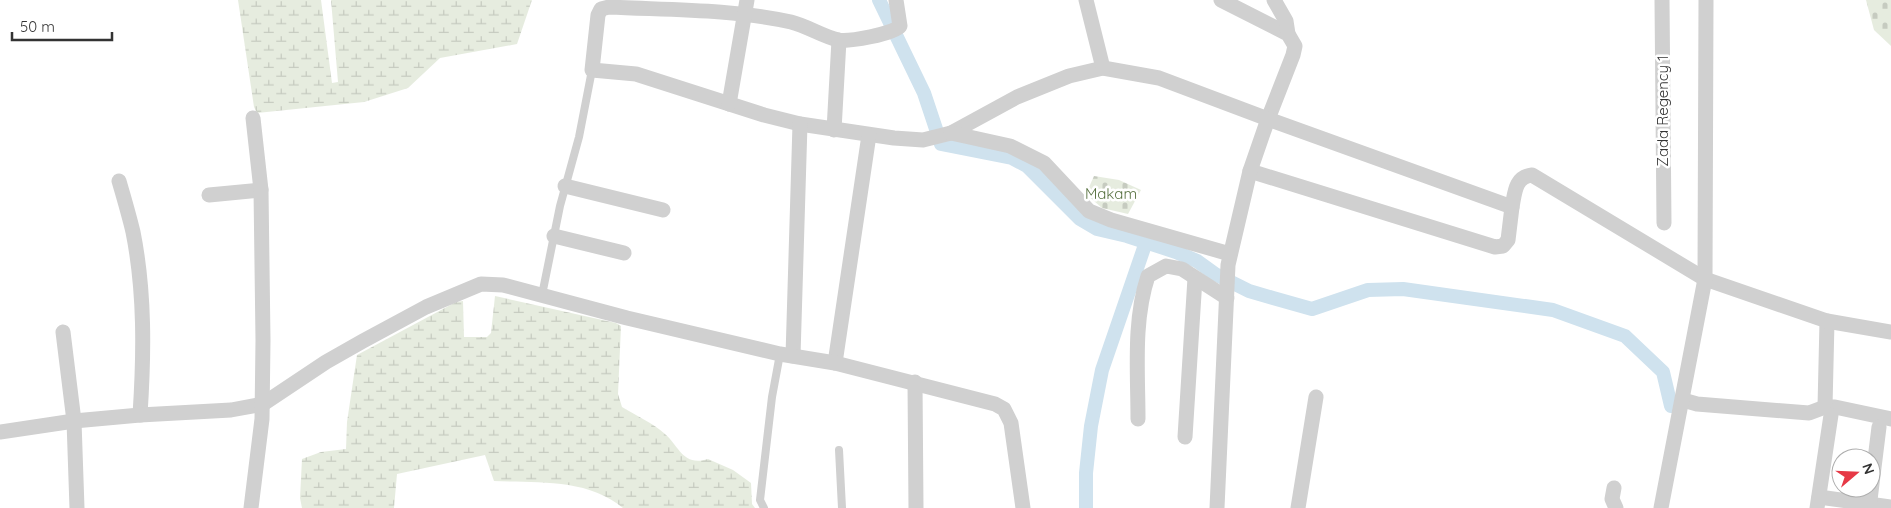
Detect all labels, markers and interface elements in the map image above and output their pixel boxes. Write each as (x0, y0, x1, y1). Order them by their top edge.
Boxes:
scale bar (12, 10, 112, 42)
text: 50 m (20, 17, 55, 36)
street label: Zada Regency 1 (1653, 55, 1672, 167)
park label: Makam (1085, 184, 1137, 203)
north arrow (1831, 448, 1881, 498)
text: N (1858, 461, 1878, 477)

